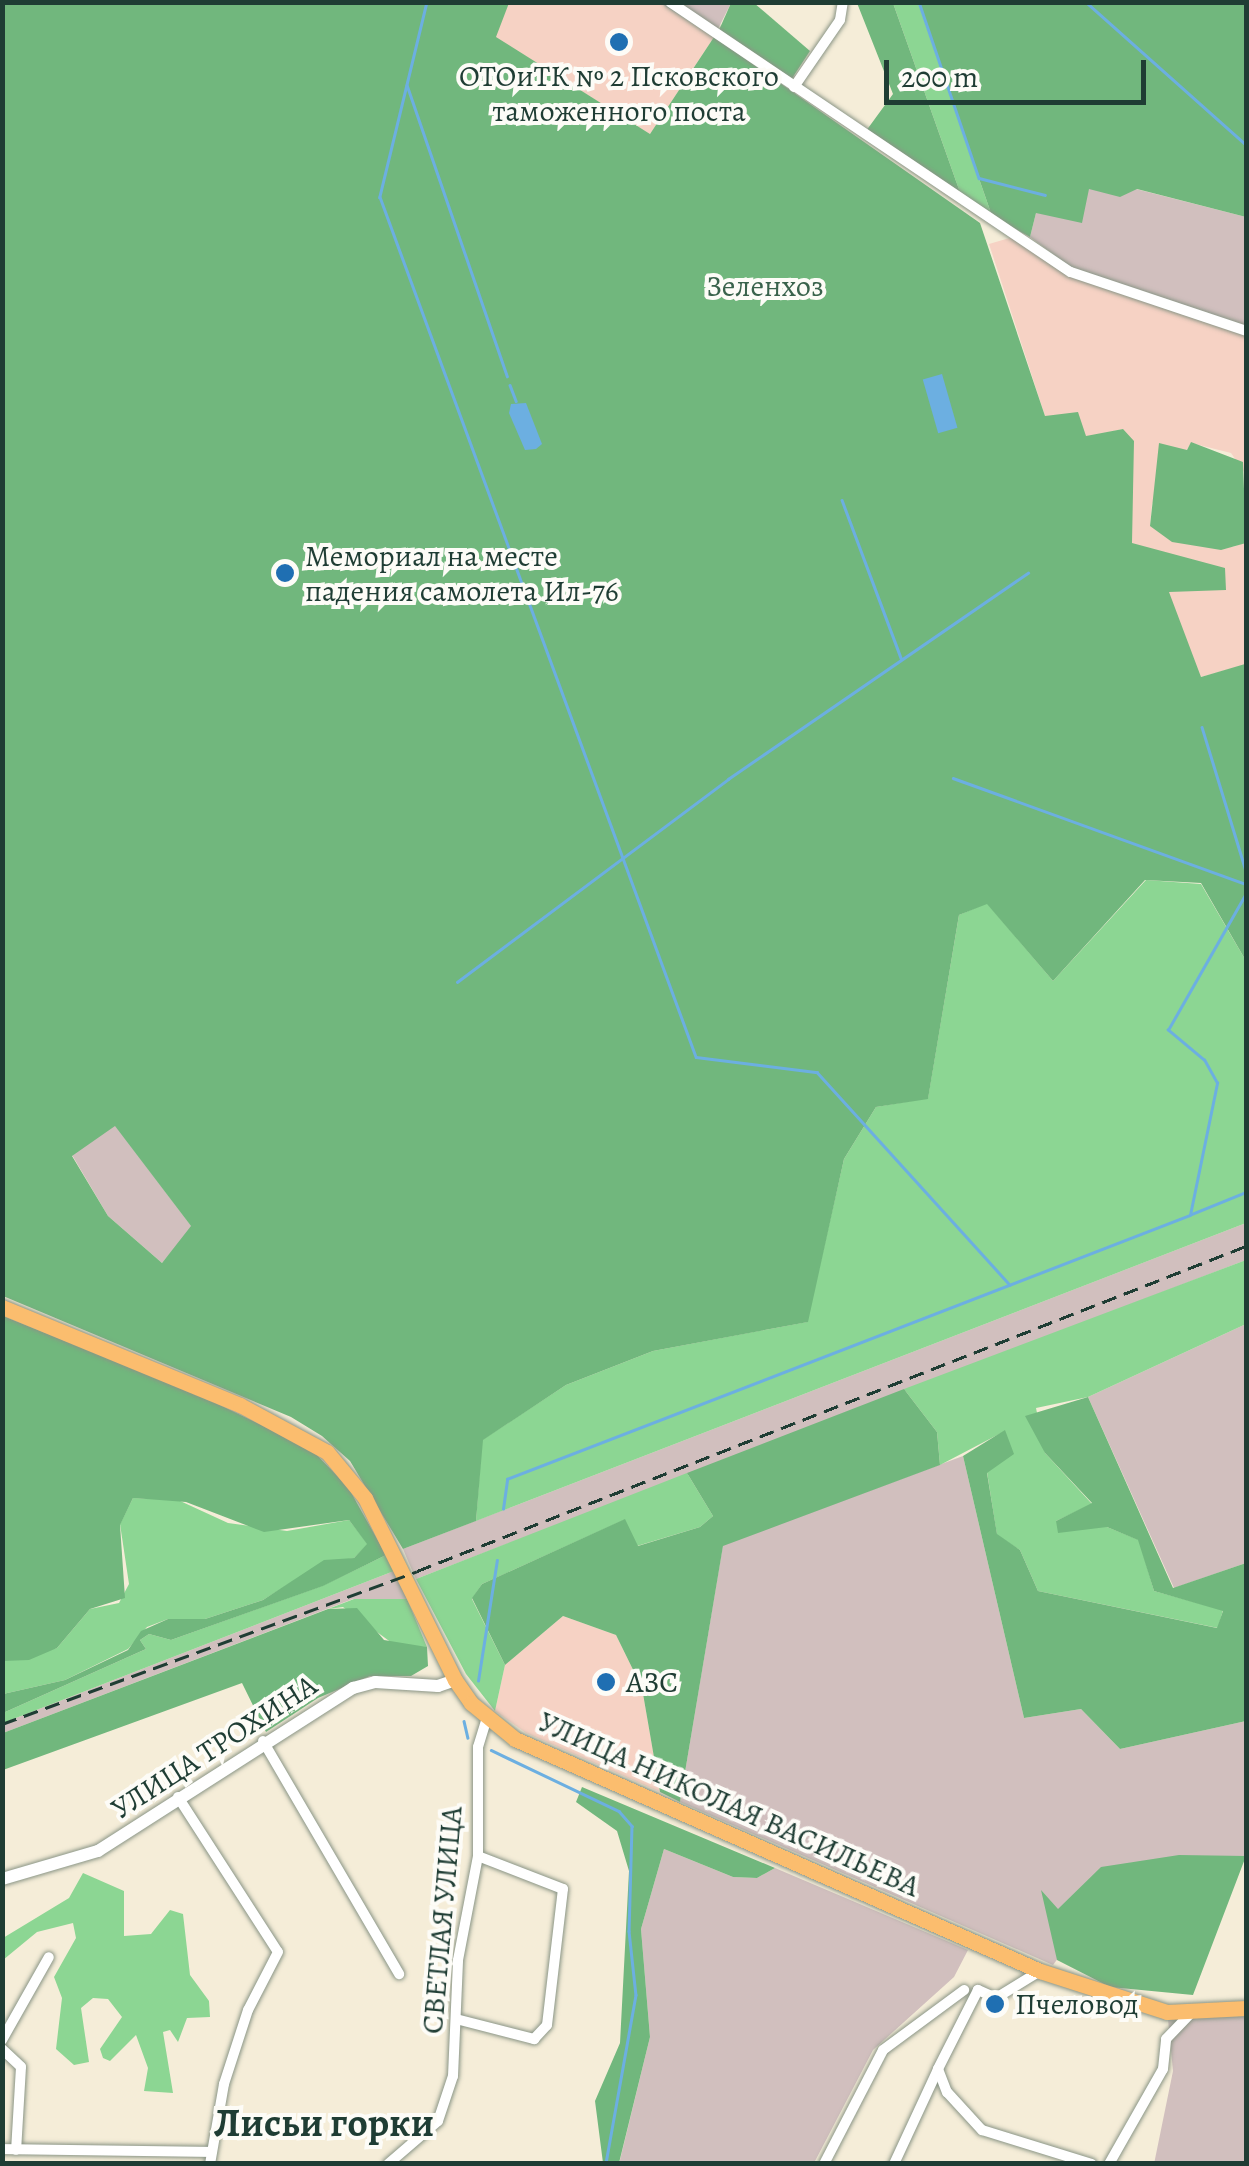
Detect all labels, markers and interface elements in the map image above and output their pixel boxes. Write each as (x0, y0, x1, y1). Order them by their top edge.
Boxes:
marker: ОТОиТК № 2 Псковского таможенного поста (608, 31, 630, 53)
scale bar (889, 40, 1152, 102)
text: 200 m (901, 57, 978, 97)
place label: ОТОиТК № 2 Псковского таможенного поста (459, 58, 779, 128)
park label: Зеленхоз (706, 268, 824, 304)
place label: Мемориал на месте падения самолета Ил-76 (305, 538, 619, 608)
marker: Мемориал на месте падения самолета Ил-76 (274, 562, 296, 584)
place label: АЗС (626, 1664, 678, 1700)
street label: УЛИЦА ТРОХИНА (104, 1667, 324, 1827)
marker: АЗС (595, 1671, 617, 1693)
street label: УЛИЦА НИКОЛАЯ ВАСИЛЬЕВА (533, 1703, 925, 1905)
street label: СВЕТЛАЯ УЛИЦА (414, 1805, 470, 2035)
place label: Пчеловод (1015, 1986, 1139, 2022)
marker: Пчеловод (984, 1993, 1006, 2015)
district label: Лисьи горки (214, 2099, 434, 2147)

